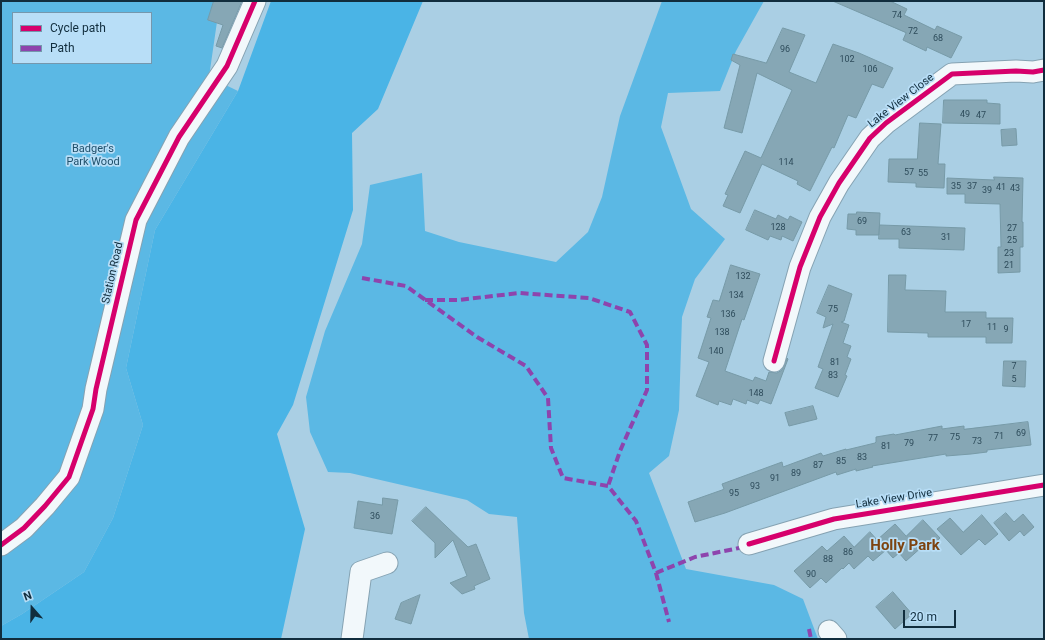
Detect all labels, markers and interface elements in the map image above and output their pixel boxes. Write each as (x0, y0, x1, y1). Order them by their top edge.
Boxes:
house number: 74 (892, 11, 902, 21)
legend (12, 12, 152, 64)
text: Cycle path (50, 21, 106, 35)
house number: 72 (908, 27, 918, 37)
house number: 68 (933, 34, 943, 44)
text: Path (50, 41, 75, 55)
house number: 96 (780, 45, 790, 55)
house number: 102 (839, 55, 855, 65)
house number: 106 (862, 65, 878, 75)
street label: Lake View Close (865, 71, 937, 131)
house number: 49 (960, 110, 970, 120)
house number: 47 (976, 111, 986, 121)
park label: Badger's Park Wood (66, 142, 120, 168)
house number: 114 (778, 158, 794, 168)
house number: 57 (904, 168, 914, 178)
house number: 55 (918, 169, 928, 179)
house number: 35 (951, 182, 961, 192)
house number: 37 (967, 182, 977, 192)
house number: 41 (996, 183, 1006, 193)
house number: 43 (1010, 184, 1020, 194)
house number: 39 (982, 186, 992, 196)
house number: 69 (857, 217, 867, 227)
house number: 128 (770, 223, 786, 233)
house number: 27 (1007, 224, 1017, 234)
house number: 63 (901, 228, 911, 238)
house number: 31 (941, 233, 951, 243)
house number: 25 (1007, 236, 1017, 246)
street label: Station Road (100, 241, 126, 305)
house number: 23 (1004, 249, 1014, 259)
house number: 21 (1004, 261, 1014, 271)
house number: 132 (735, 272, 751, 282)
house number: 134 (728, 291, 744, 301)
house number: 75 (828, 305, 838, 315)
house number: 136 (720, 310, 736, 320)
house number: 17 (961, 320, 971, 330)
house number: 11 (987, 323, 997, 333)
house number: 9 (1003, 325, 1009, 335)
house number: 138 (714, 328, 730, 338)
house number: 140 (708, 347, 724, 357)
house number: 81 (830, 358, 840, 368)
house number: 7 (1011, 362, 1017, 372)
house number: 83 (828, 371, 838, 381)
house number: 5 (1011, 375, 1017, 385)
house number: 148 (748, 389, 764, 399)
house number: 69 (1016, 429, 1026, 439)
house number: 71 (994, 432, 1004, 442)
house number: 75 (950, 433, 960, 443)
house number: 77 (928, 434, 938, 444)
house number: 73 (972, 437, 982, 447)
house number: 79 (904, 439, 914, 449)
house number: 81 (881, 442, 891, 452)
house number: 83 (857, 453, 867, 463)
house number: 85 (836, 457, 846, 467)
house number: 87 (813, 461, 823, 471)
house number: 89 (791, 469, 801, 479)
house number: 91 (770, 474, 780, 484)
house number: 93 (750, 482, 760, 492)
street label: Lake View Drive (855, 486, 933, 512)
house number: 95 (729, 489, 739, 499)
house number: 36 (370, 512, 380, 522)
district label: Holly Park (870, 537, 940, 555)
house number: 86 (843, 548, 853, 558)
house number: 88 (823, 555, 833, 565)
house number: 90 (806, 570, 816, 580)
north arrow (12, 588, 52, 628)
text: N (22, 589, 34, 604)
scale bar (905, 602, 958, 628)
text: 20 m (910, 610, 937, 624)

